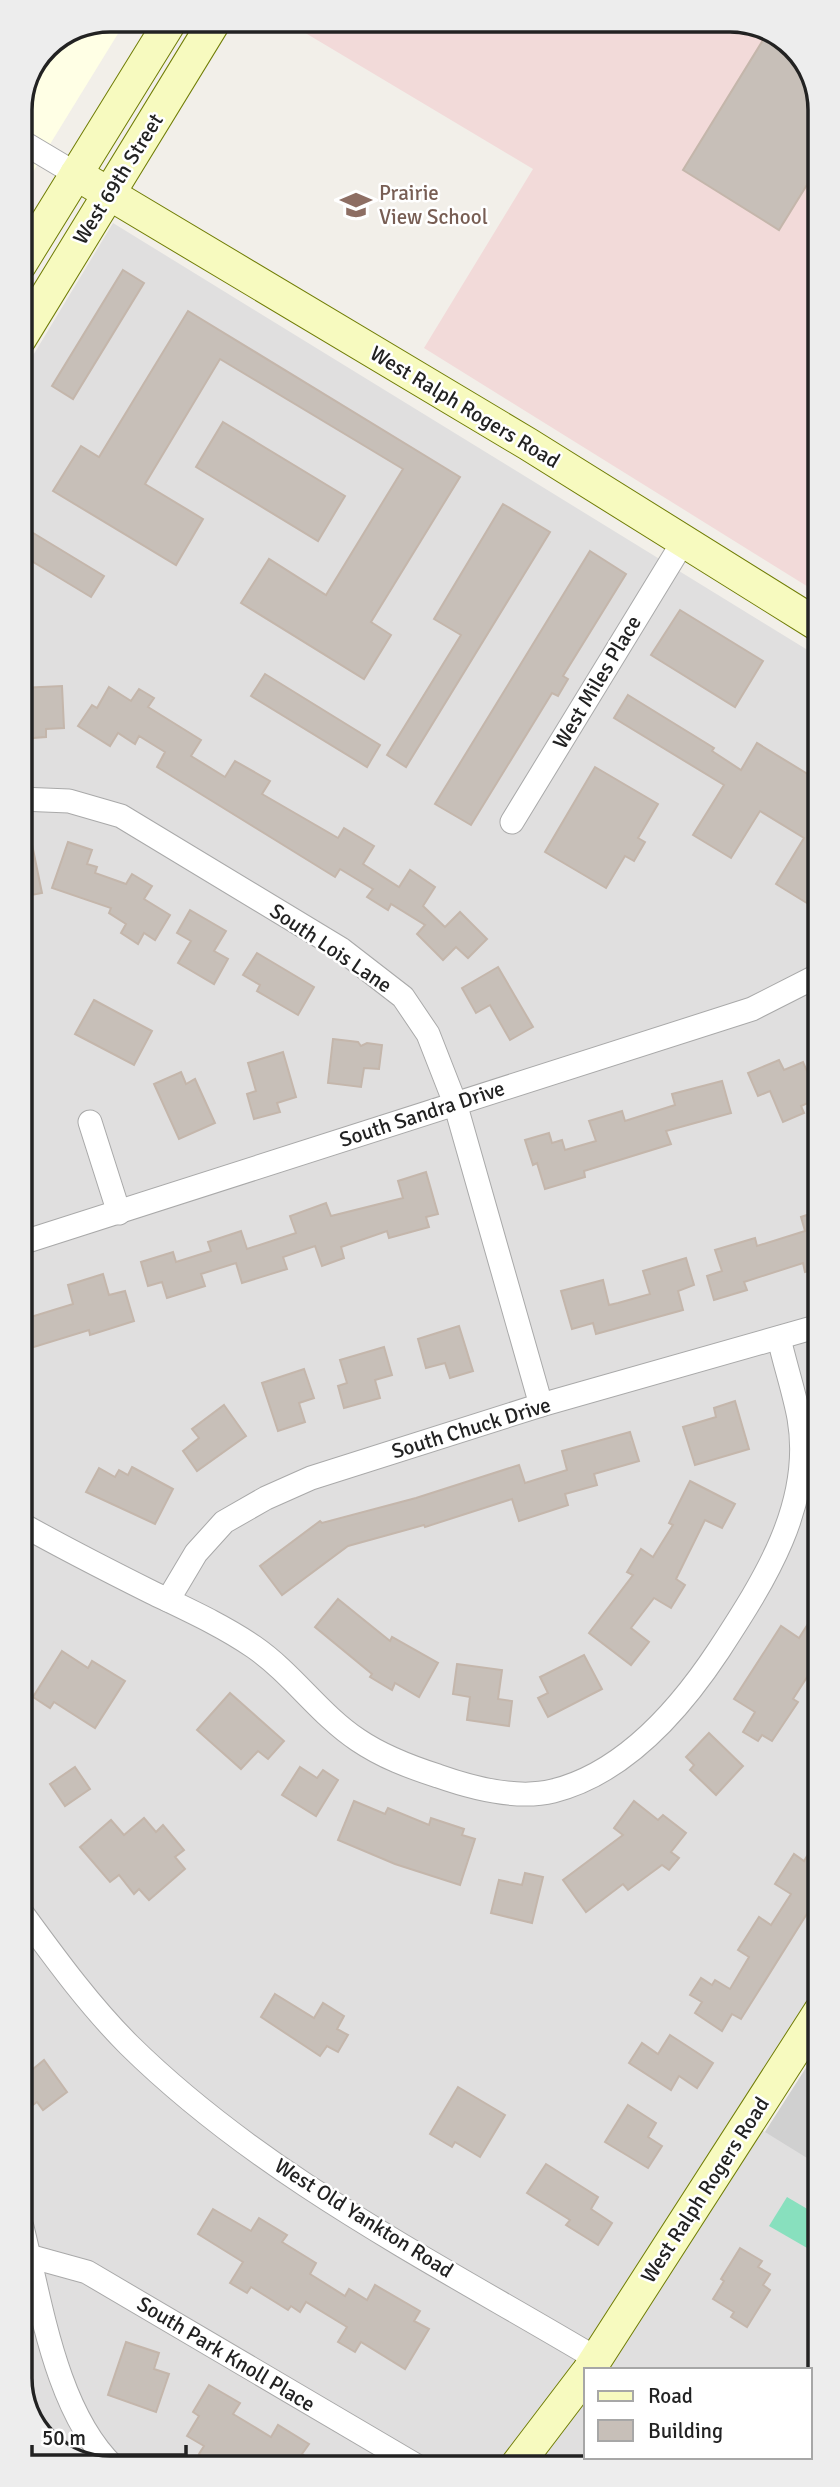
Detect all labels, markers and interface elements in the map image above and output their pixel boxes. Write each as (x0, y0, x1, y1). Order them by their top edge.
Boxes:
street label: West 69th Street (67, 109, 169, 249)
place label: Prairie View School (379, 180, 488, 230)
school or university icon: Prairie View School (339, 188, 373, 222)
street label: West Ralph Rogers Road (366, 340, 564, 474)
street label: West Miles Place (547, 611, 647, 753)
street label: South Lois Lane (265, 898, 397, 998)
street label: South Sandra Drive (336, 1075, 508, 1153)
street label: South Chuck Drive (388, 1391, 554, 1465)
street label: West Ralph Rogers Road (635, 2092, 775, 2288)
street label: West Old Yankton Road (270, 2152, 458, 2284)
street label: South Park Knoll Place (132, 2291, 320, 2417)
legend (584, 2368, 812, 2459)
text: Road (648, 2383, 693, 2409)
scale bar (32, 2414, 186, 2458)
text: Building (648, 2418, 723, 2444)
text: 50 m (42, 2425, 86, 2451)

